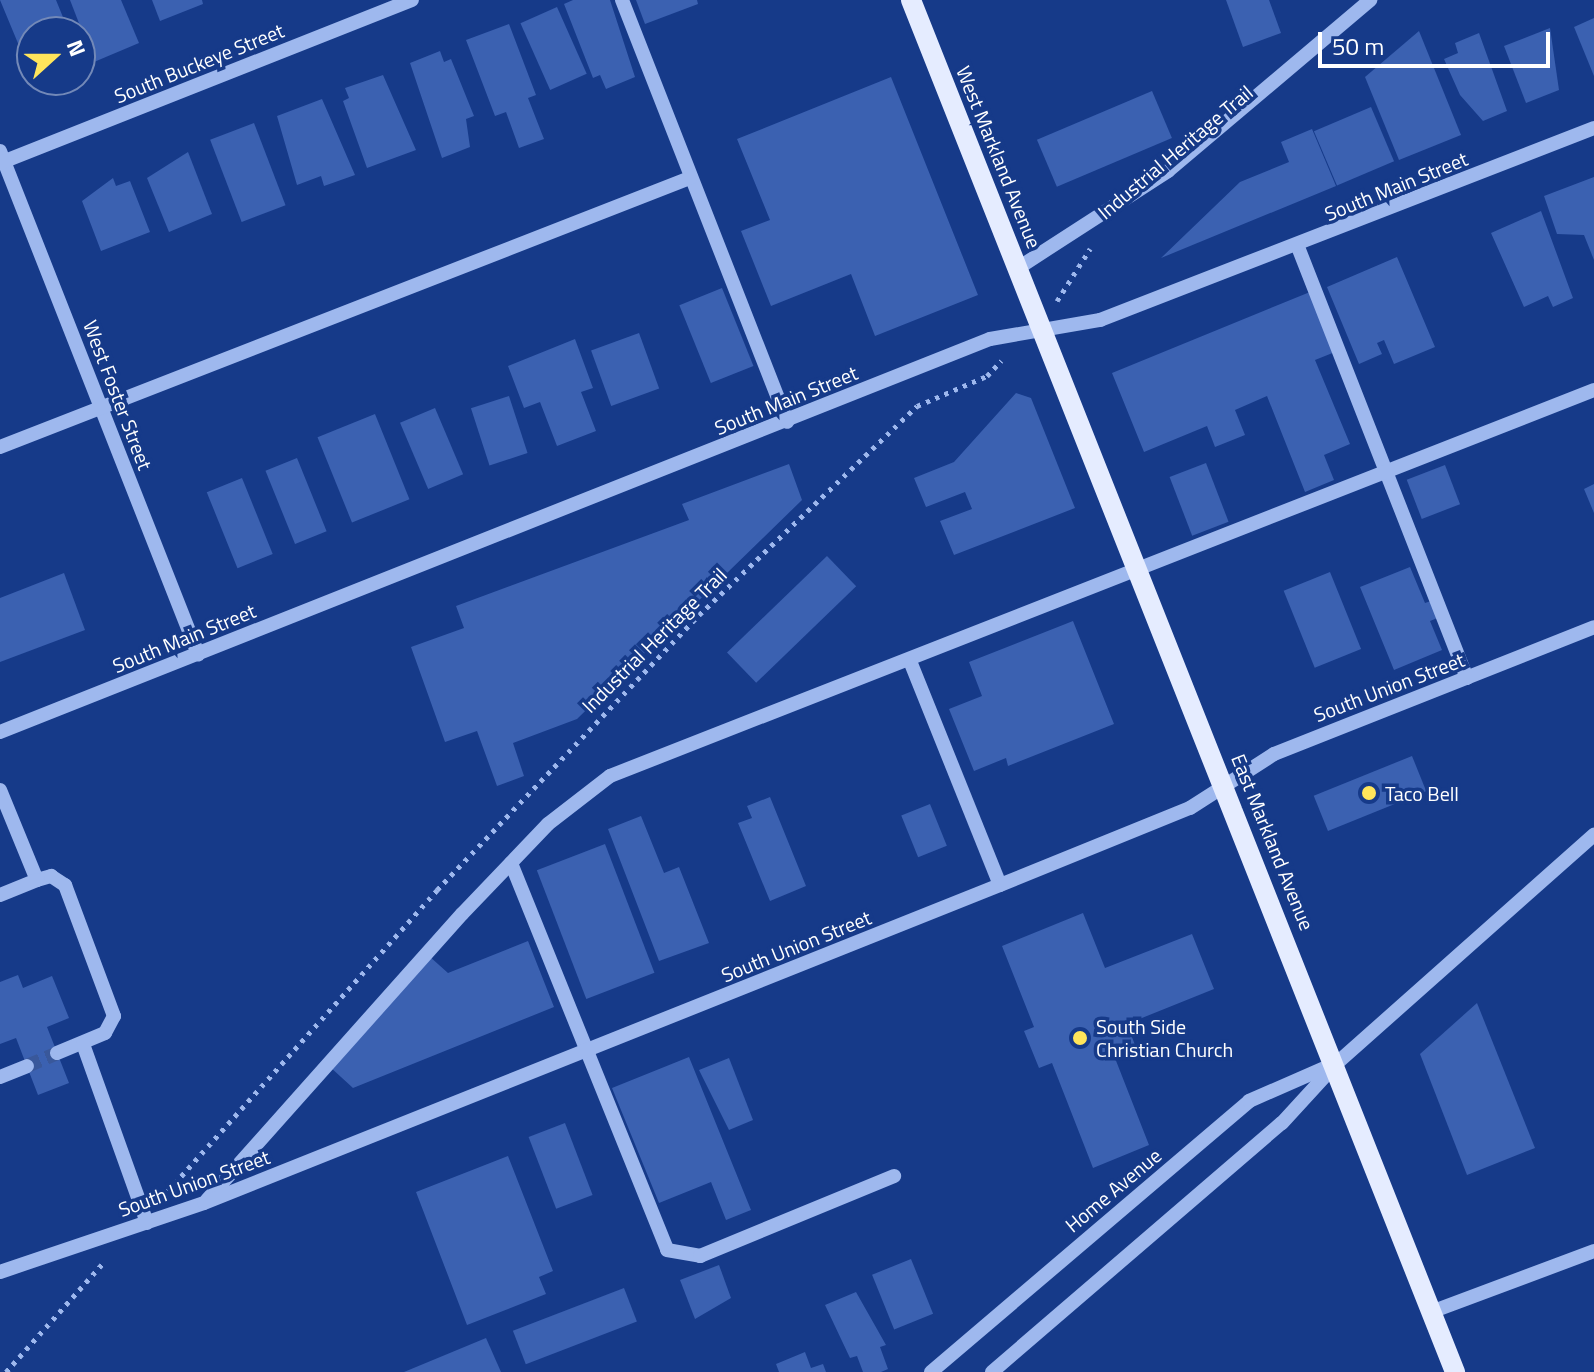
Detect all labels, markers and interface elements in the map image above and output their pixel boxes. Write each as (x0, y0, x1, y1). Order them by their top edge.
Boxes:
north arrow (16, 16, 96, 96)
scale bar (1322, 16, 1554, 66)
street label: South Buckeye Street (111, 18, 287, 108)
text: 50 m (1332, 28, 1384, 64)
text: N (58, 35, 95, 61)
street label: West Markland Avenue (951, 62, 1047, 252)
street label: Industrial Heritage Trail (1093, 80, 1257, 224)
street label: South Main Street (1321, 146, 1471, 226)
street label: West Foster Street (78, 317, 158, 473)
street label: South Main Street (711, 360, 861, 440)
street label: Industrial Heritage Trail (577, 563, 731, 717)
street label: South Main Street (109, 598, 259, 678)
street label: South Union Street (1310, 647, 1468, 727)
street label: East Markland Avenue (1227, 750, 1319, 934)
place label: Taco Bell (1385, 781, 1459, 805)
marker: Taco Bell (1360, 784, 1378, 802)
street label: South Union Street (718, 905, 874, 987)
place label: South Side Christian Church (1096, 1014, 1233, 1061)
marker: South Side Christian Church (1071, 1029, 1089, 1047)
street label: Home Avenue (1060, 1143, 1166, 1237)
street label: South Union Street (115, 1144, 273, 1222)

